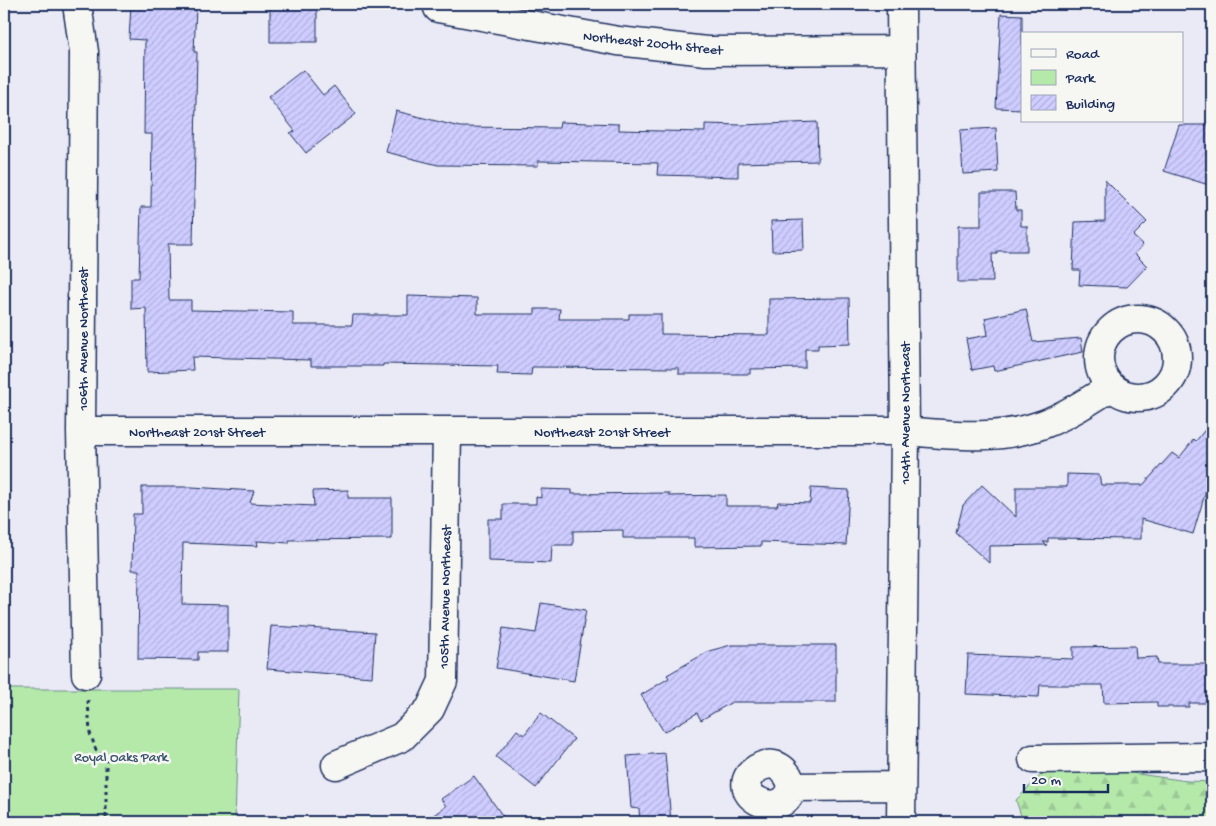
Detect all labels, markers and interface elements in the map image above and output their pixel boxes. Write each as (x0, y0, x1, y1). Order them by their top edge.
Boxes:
street label: Northeast 200th Street (582, 29, 725, 60)
legend (1021, 32, 1184, 122)
text: Road (1066, 46, 1100, 64)
text: Park (1065, 70, 1096, 88)
text: Building (1065, 96, 1115, 114)
street label: 106th Avenue Northeast (76, 266, 93, 412)
street label: 104th Avenue Northeast (898, 340, 915, 485)
street label: Northeast 201st Street (129, 425, 266, 442)
street label: Northeast 201st Street (534, 425, 671, 442)
street label: 105th Avenue Northeast (437, 524, 456, 670)
park label: Royal Oaks Park (74, 750, 169, 767)
scale bar (1024, 761, 1107, 793)
text: 20 m (1031, 772, 1061, 790)

